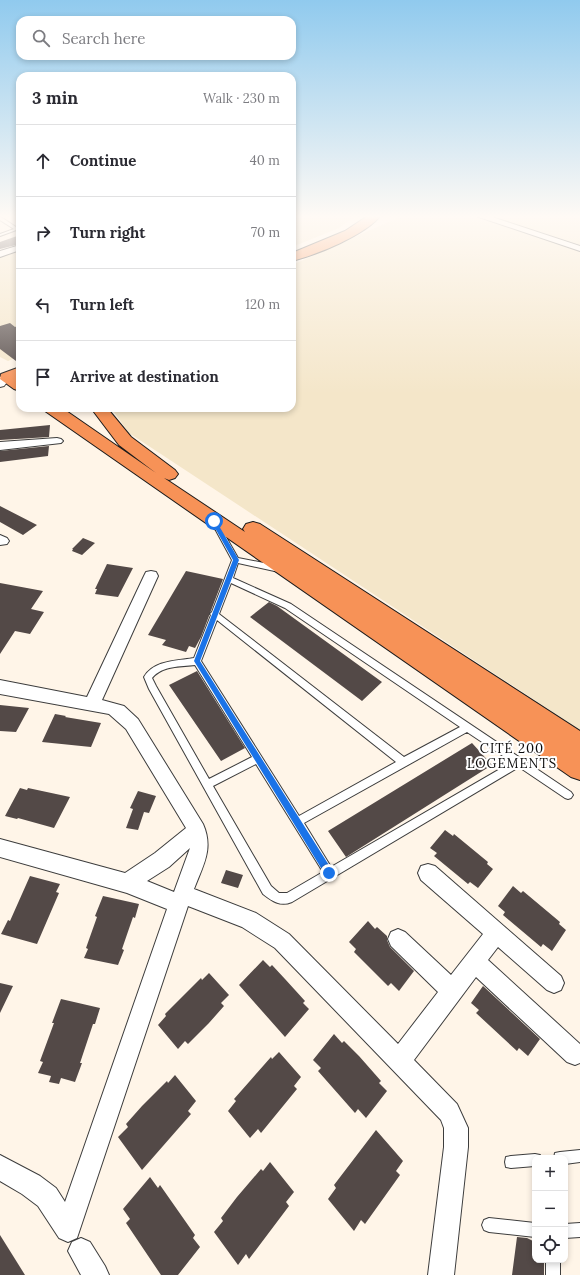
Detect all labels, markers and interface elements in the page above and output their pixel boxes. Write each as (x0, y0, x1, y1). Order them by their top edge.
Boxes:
search box (16, 16, 296, 60)
icon: search (30, 27, 52, 49)
text: Search here (62, 29, 145, 48)
text: 3 min (32, 87, 78, 109)
text: Walk · 230 m (203, 90, 280, 107)
icon: ahead (32, 150, 54, 172)
text: Continue (70, 151, 136, 170)
text: 40 m (250, 152, 280, 169)
icon: right (32, 222, 54, 244)
text: Turn right (70, 223, 146, 242)
text: 70 m (251, 224, 280, 241)
icon: left (32, 294, 54, 316)
text: Turn left (70, 295, 134, 314)
text: 120 m (245, 296, 280, 313)
icon: arrive (32, 366, 54, 388)
text: Arrive at destination (70, 367, 219, 386)
route start (205, 512, 223, 530)
district label: CITÉ 200 LOGEMENTS (467, 740, 557, 772)
route end (320, 864, 338, 882)
map controls (532, 1155, 568, 1263)
button: + (532, 1155, 568, 1191)
button: − (532, 1191, 568, 1227)
button: locate (532, 1227, 568, 1263)

